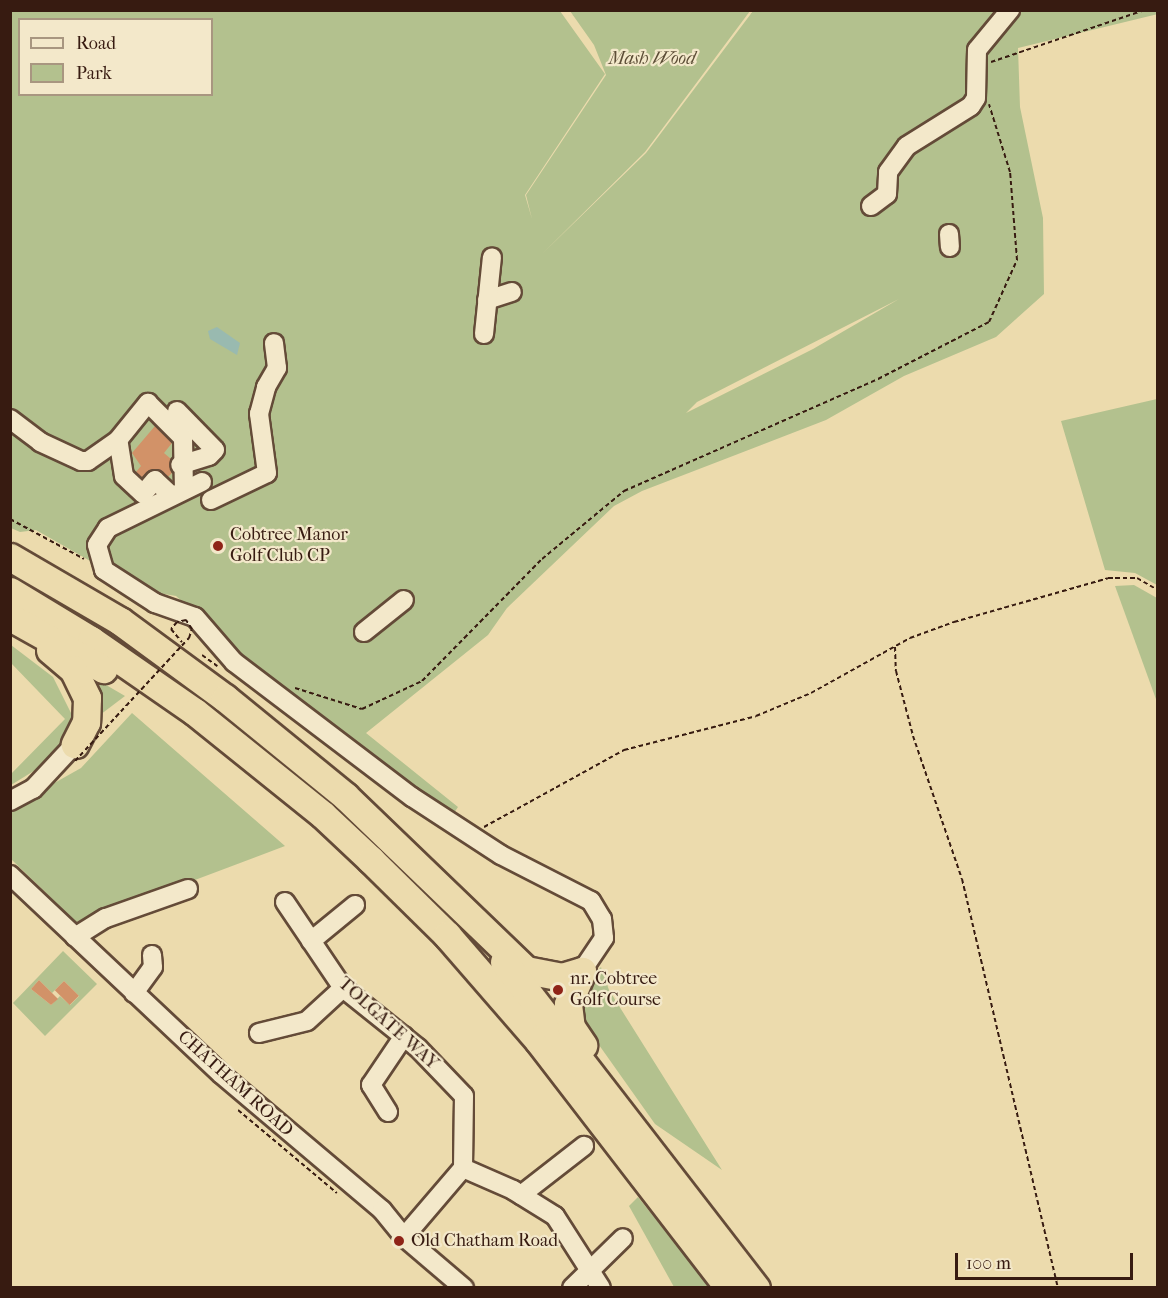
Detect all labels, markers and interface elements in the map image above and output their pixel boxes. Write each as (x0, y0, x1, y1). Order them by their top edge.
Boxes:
legend (18, 18, 213, 96)
text: Road (76, 33, 116, 54)
park label: Mash Wood (609, 48, 695, 70)
text: Park (76, 63, 112, 84)
place label: Cobtree Manor Golf Club CP (230, 525, 348, 568)
marker: Cobtree Manor Golf Club CP (211, 539, 225, 553)
place label: nr. Cobtree Golf Course (570, 969, 661, 1012)
street label: TOLGATE WAY (333, 973, 443, 1075)
marker: nr. Cobtree Golf Course (551, 983, 565, 997)
street label: CHATHAM ROAD (173, 1027, 297, 1141)
place label: Old Chatham Road (411, 1230, 558, 1252)
marker: Old Chatham Road (392, 1234, 406, 1248)
scale bar (958, 1241, 1136, 1279)
text: 100 m (966, 1253, 1011, 1274)

